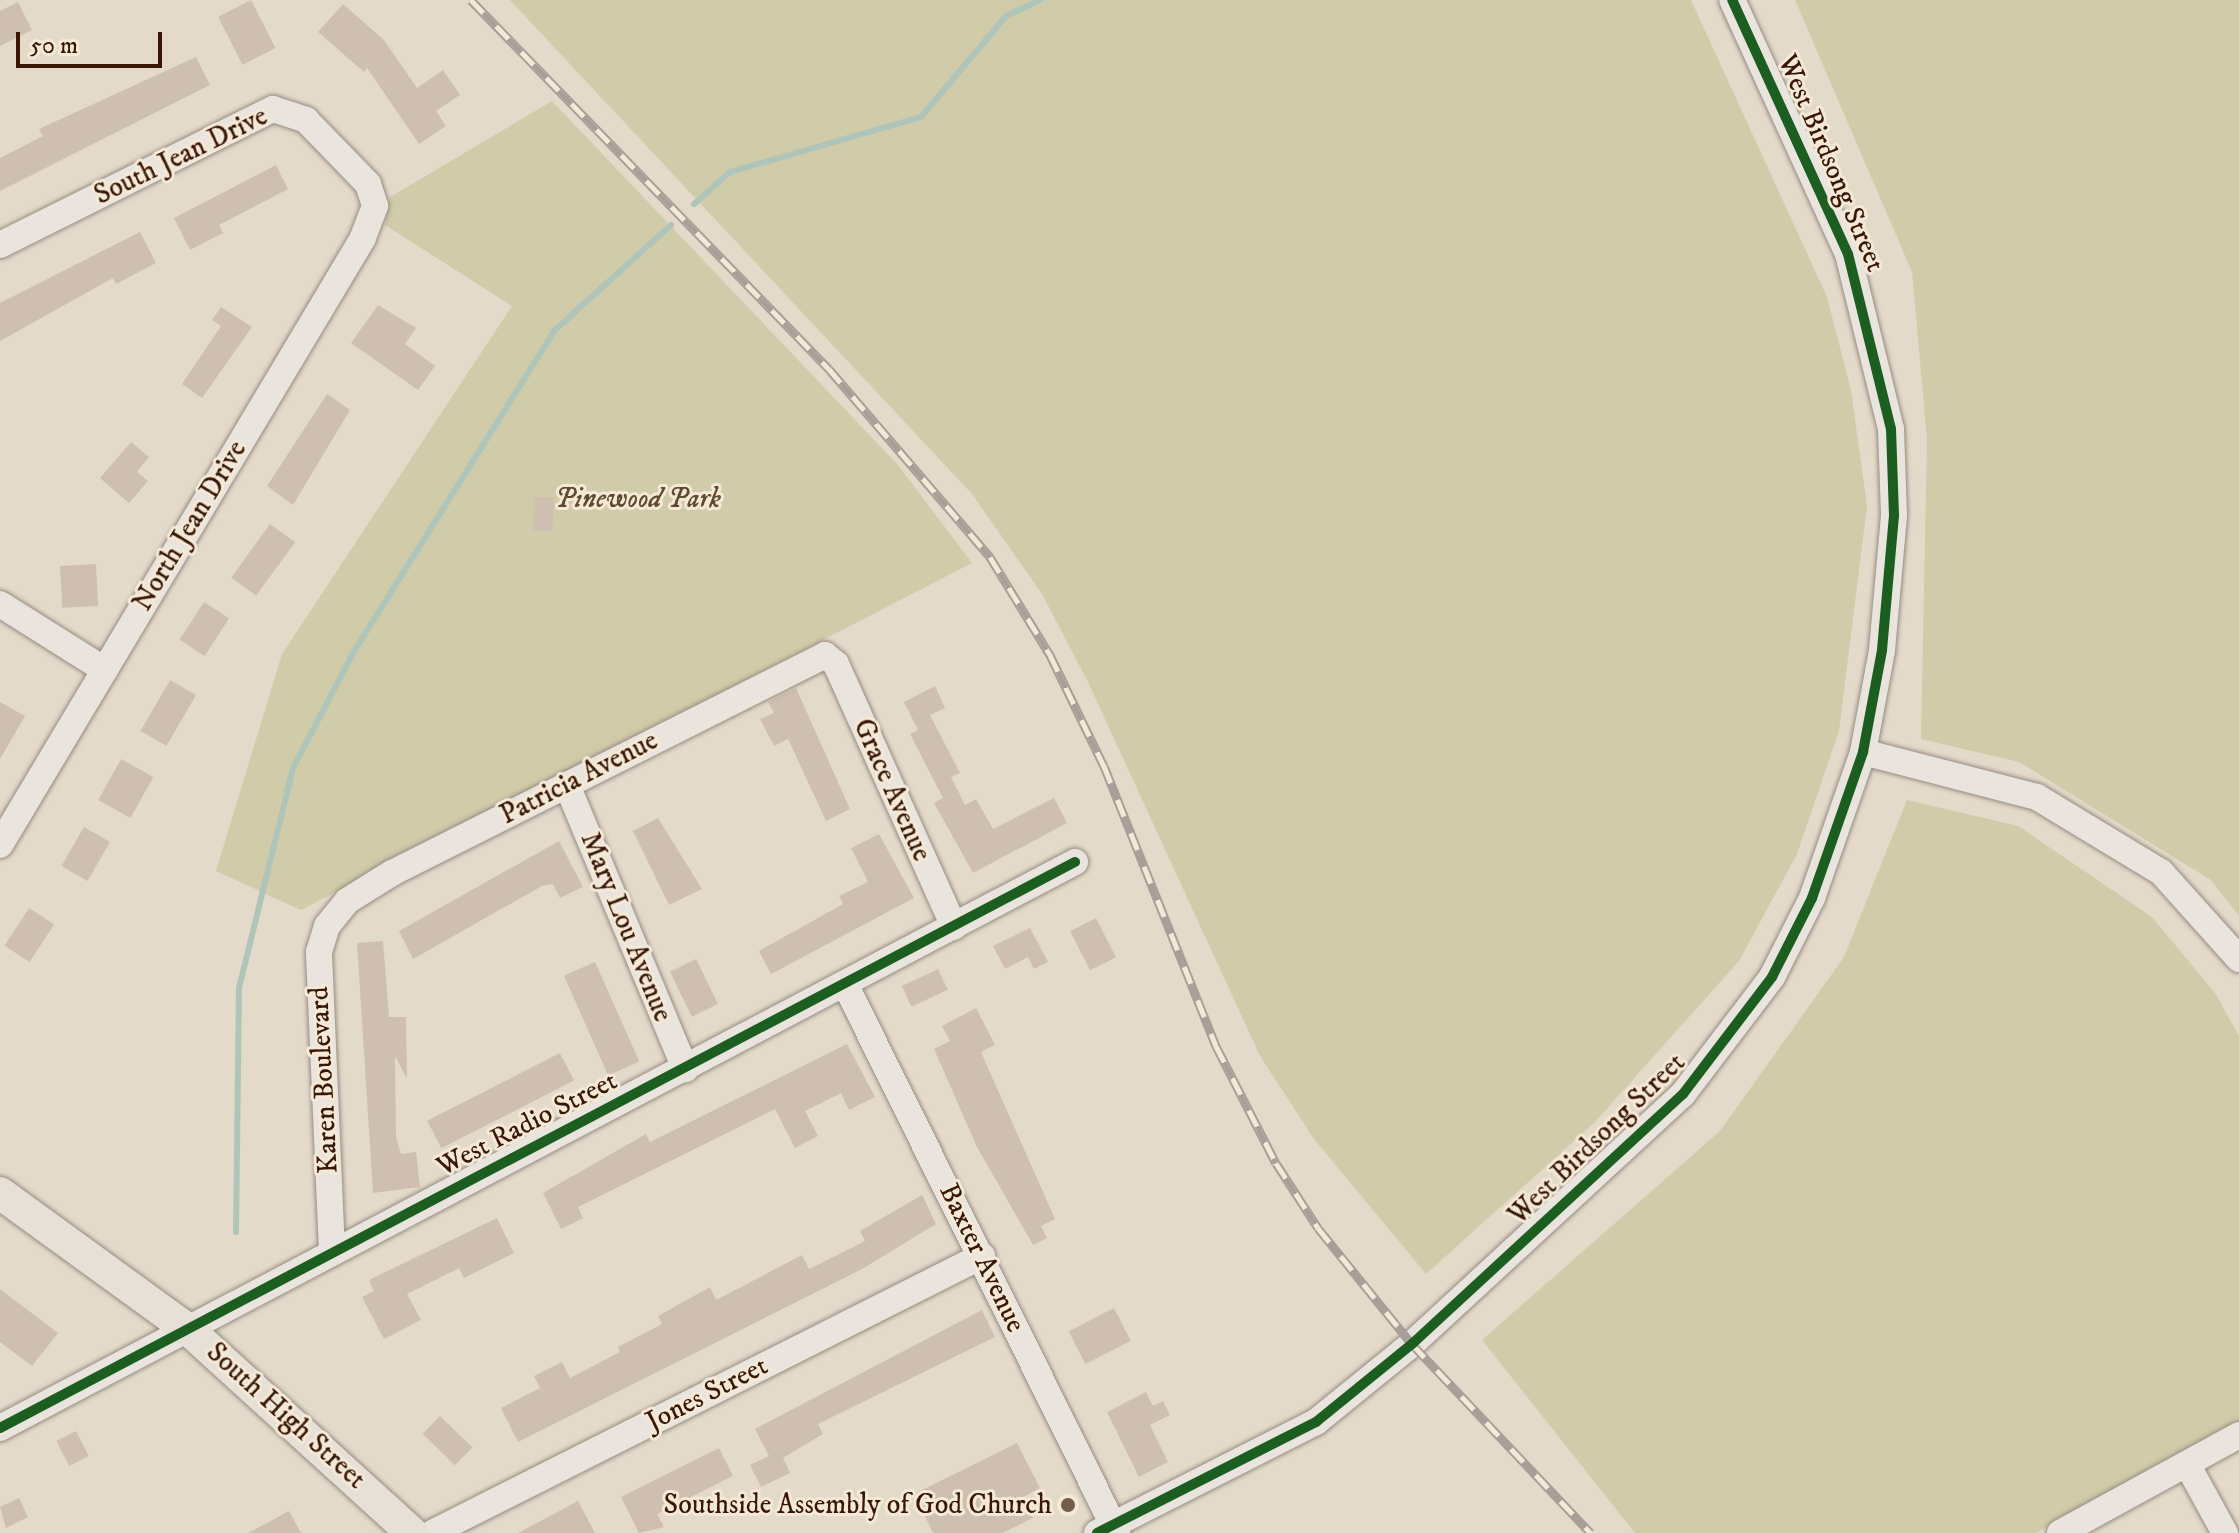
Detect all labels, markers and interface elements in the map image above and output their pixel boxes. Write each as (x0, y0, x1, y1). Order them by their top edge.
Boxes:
scale bar (20, 16, 166, 66)
text: 50 m (30, 31, 78, 61)
street label: West Birdsong Street (1770, 49, 1892, 277)
street label: South Jean Drive (89, 100, 273, 212)
street label: North Jean Drive (126, 435, 254, 617)
park label: Pinewood Park (555, 482, 721, 516)
street label: Grace Avenue (846, 714, 938, 866)
street label: Patricia Avenue (494, 724, 664, 832)
street label: Mary Lou Avenue (573, 827, 679, 1027)
street label: Karen Boulevard (302, 986, 346, 1174)
street label: West Birdsong Street (1502, 1046, 1692, 1232)
street label: West Radio Street (431, 1064, 623, 1184)
street label: Baxter Avenue (932, 1178, 1032, 1338)
street label: South High Street (199, 1336, 373, 1496)
street label: Jones Street (641, 1349, 773, 1439)
place label: Southside Assembly of God Church (664, 1488, 1052, 1522)
marker: Southside Assembly of God Church (1059, 1496, 1077, 1514)

